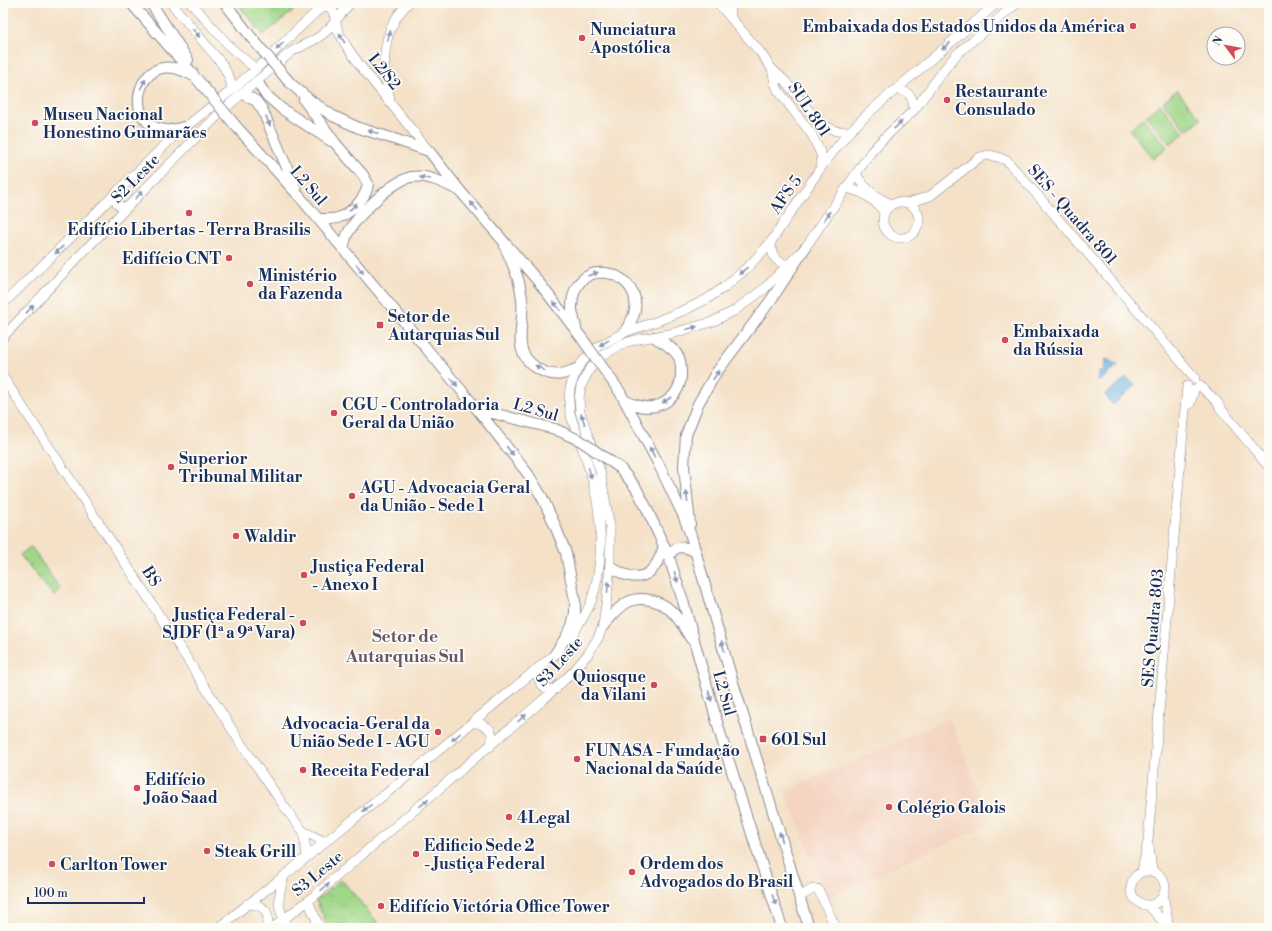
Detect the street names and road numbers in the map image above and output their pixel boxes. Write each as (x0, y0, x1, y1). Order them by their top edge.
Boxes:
street label: L2/S2 (364, 49, 405, 94)
street label: SUL 801 (784, 78, 835, 141)
street label: S2 Leste (107, 150, 164, 208)
street label: SES - Quadra 801 (1023, 160, 1121, 269)
street label: L2 Sul (286, 162, 331, 210)
street label: AFS 5 (765, 171, 806, 219)
street label: L2 Sul (511, 394, 561, 426)
street label: BS (137, 562, 165, 591)
street label: SES Quadra 803 (1138, 568, 1168, 688)
street label: S3 Leste (532, 632, 587, 691)
street label: L2 Sul (708, 668, 740, 718)
street label: S3 Leste (288, 847, 347, 901)

